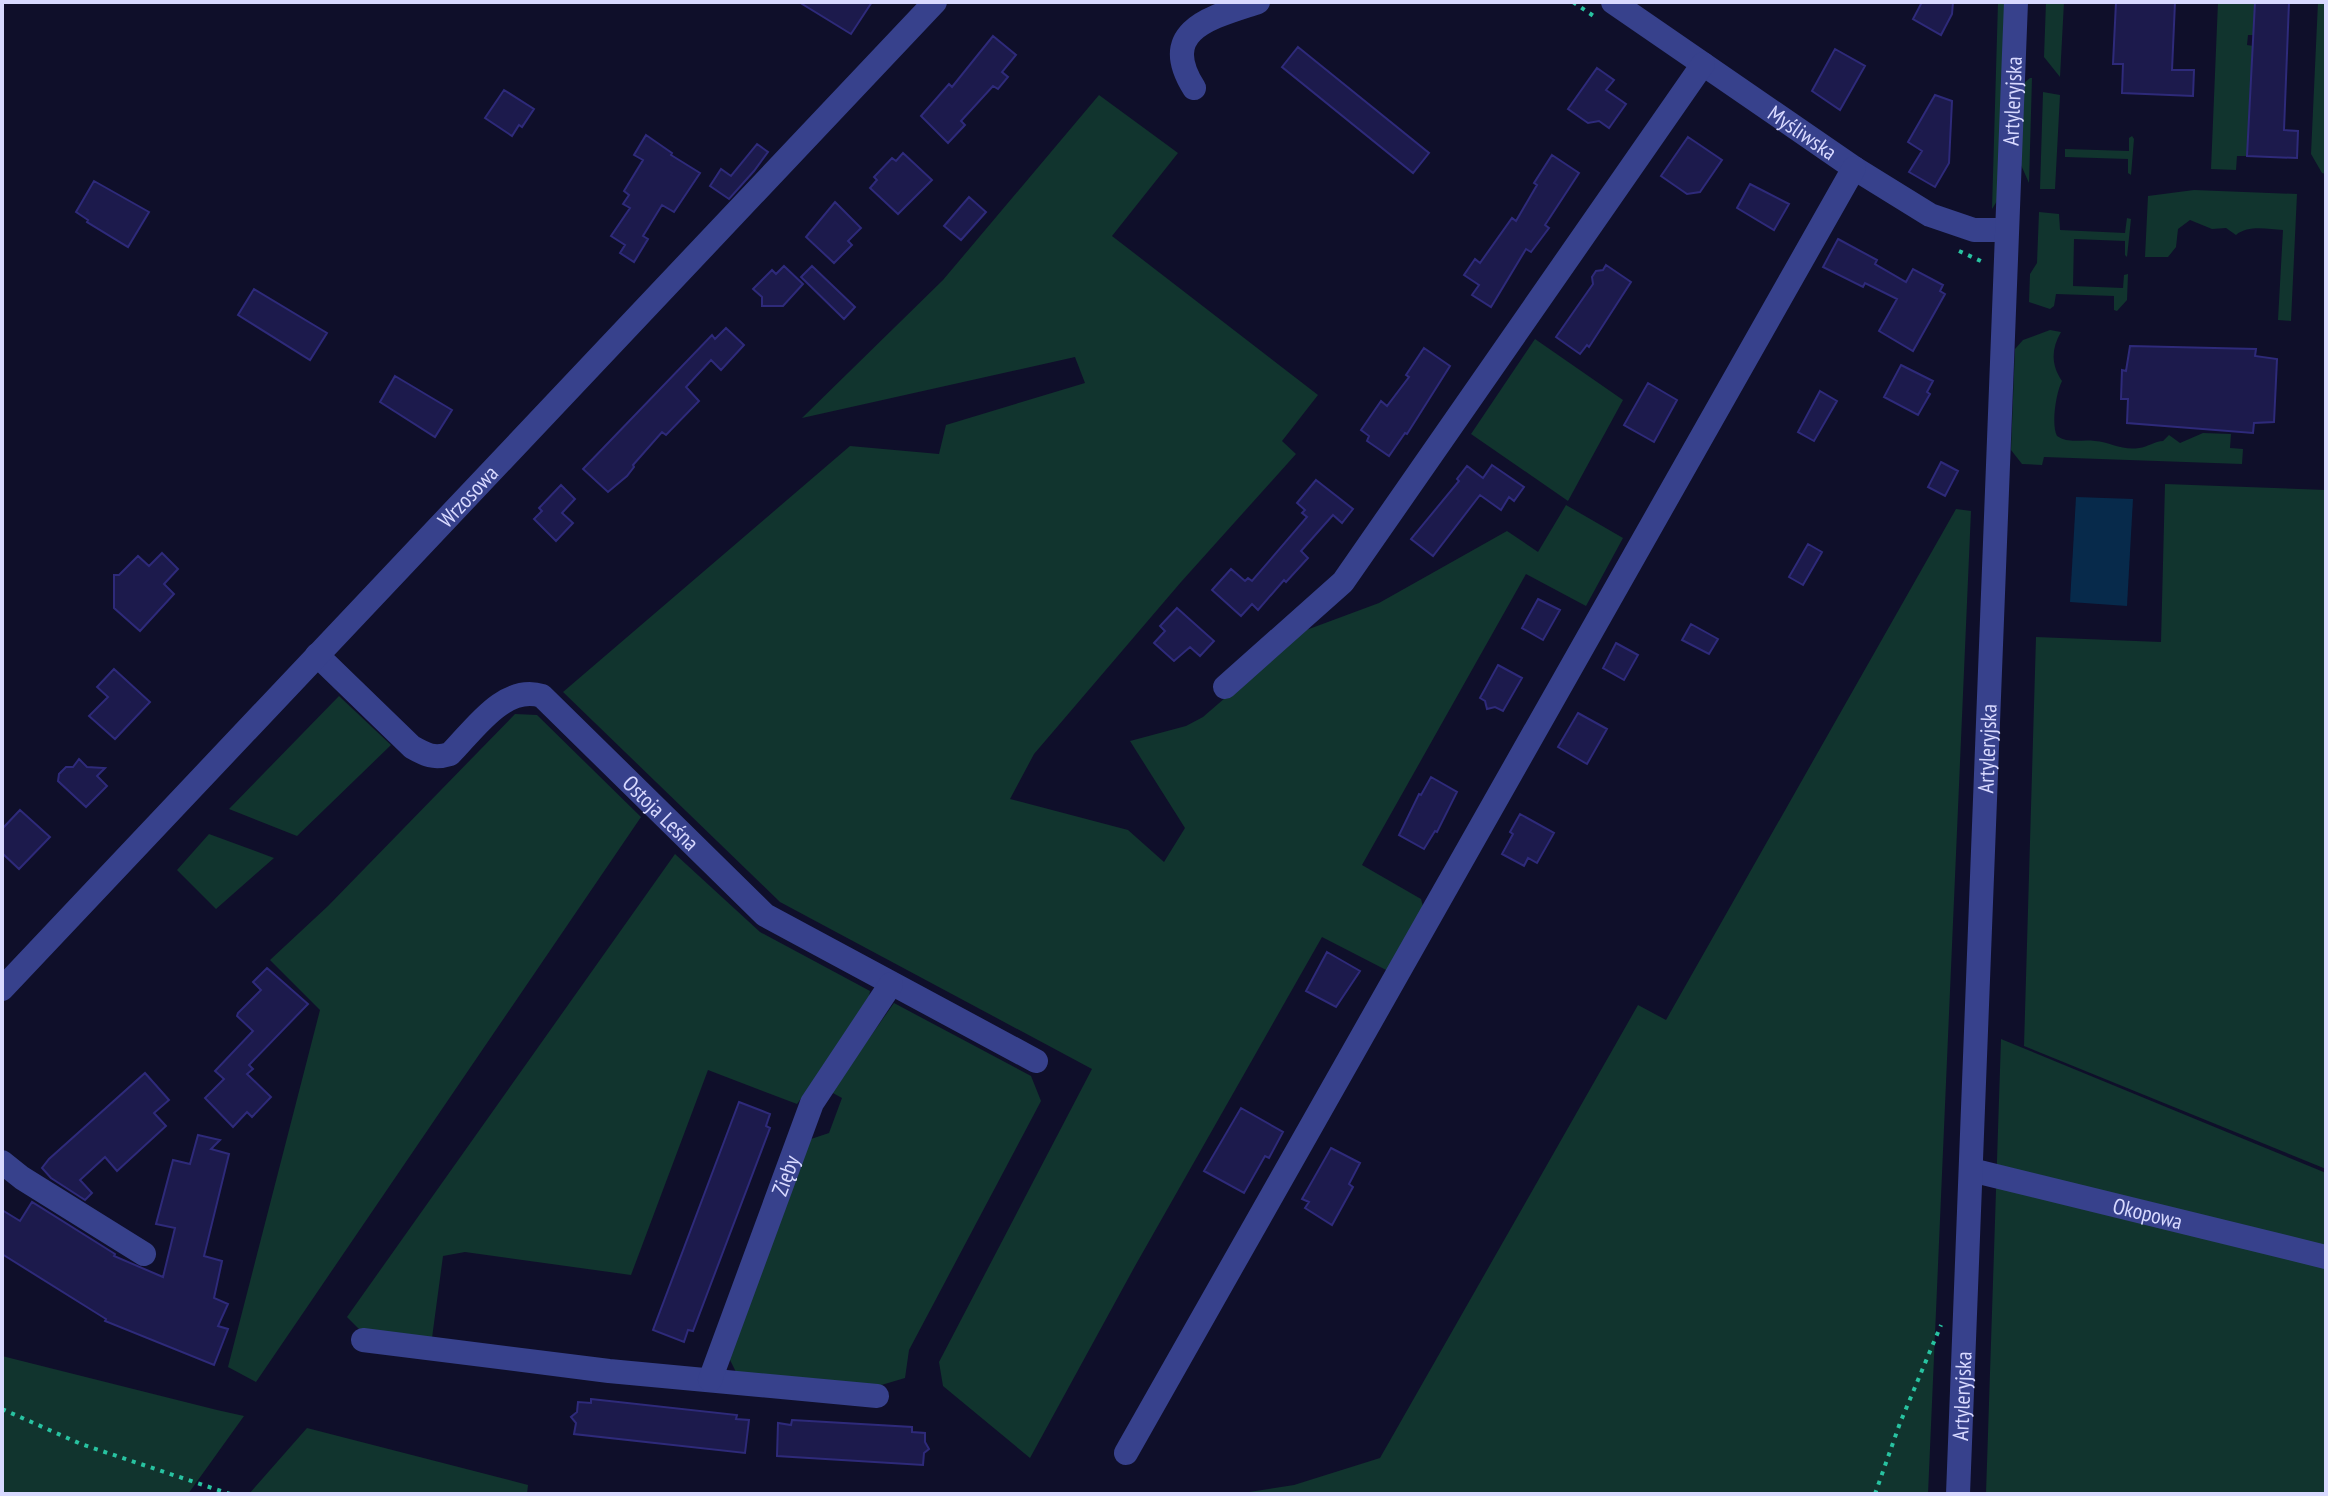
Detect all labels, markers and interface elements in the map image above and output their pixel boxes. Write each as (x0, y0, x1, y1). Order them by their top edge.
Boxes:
street label: Artyleryjska (1996, 56, 2028, 146)
street label: Myśliwska (1763, 99, 1842, 166)
street label: Wrzosowa (432, 459, 504, 533)
street label: Artyleryjska (1971, 703, 2003, 794)
street label: Ostoja Leśna (617, 769, 705, 856)
street label: Zięby (765, 1151, 806, 1200)
street label: Okopowa (2110, 1191, 2185, 1235)
street label: Artyleryjska (1946, 1351, 1978, 1441)

